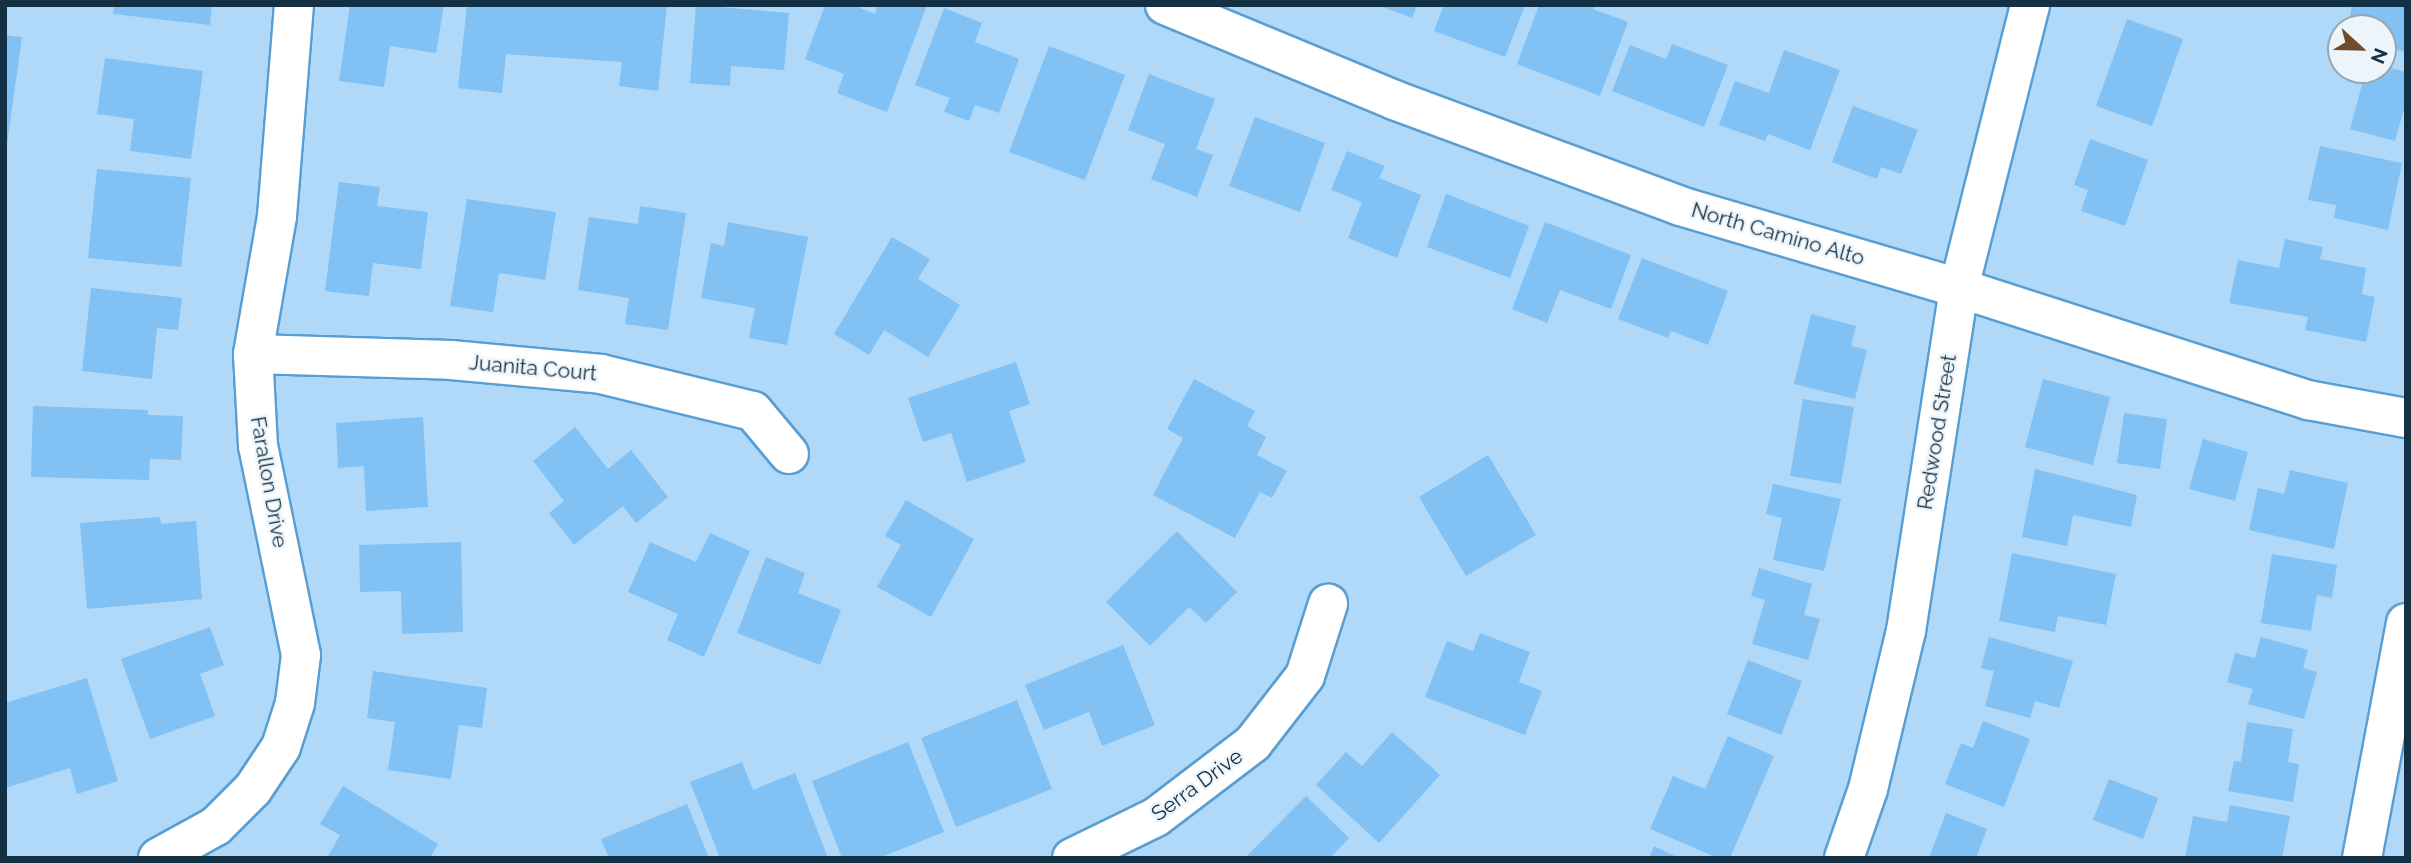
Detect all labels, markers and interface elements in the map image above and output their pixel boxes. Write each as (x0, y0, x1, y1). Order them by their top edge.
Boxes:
north arrow (2327, 14, 2397, 84)
text: N (2367, 45, 2393, 67)
street label: North Camino Alto (1688, 197, 1868, 271)
street label: Juanita Court (468, 350, 598, 386)
street label: Redwood Street (1912, 352, 1962, 512)
street label: Farallon Drive (245, 414, 293, 550)
street label: Serra Drive (1146, 743, 1248, 827)

